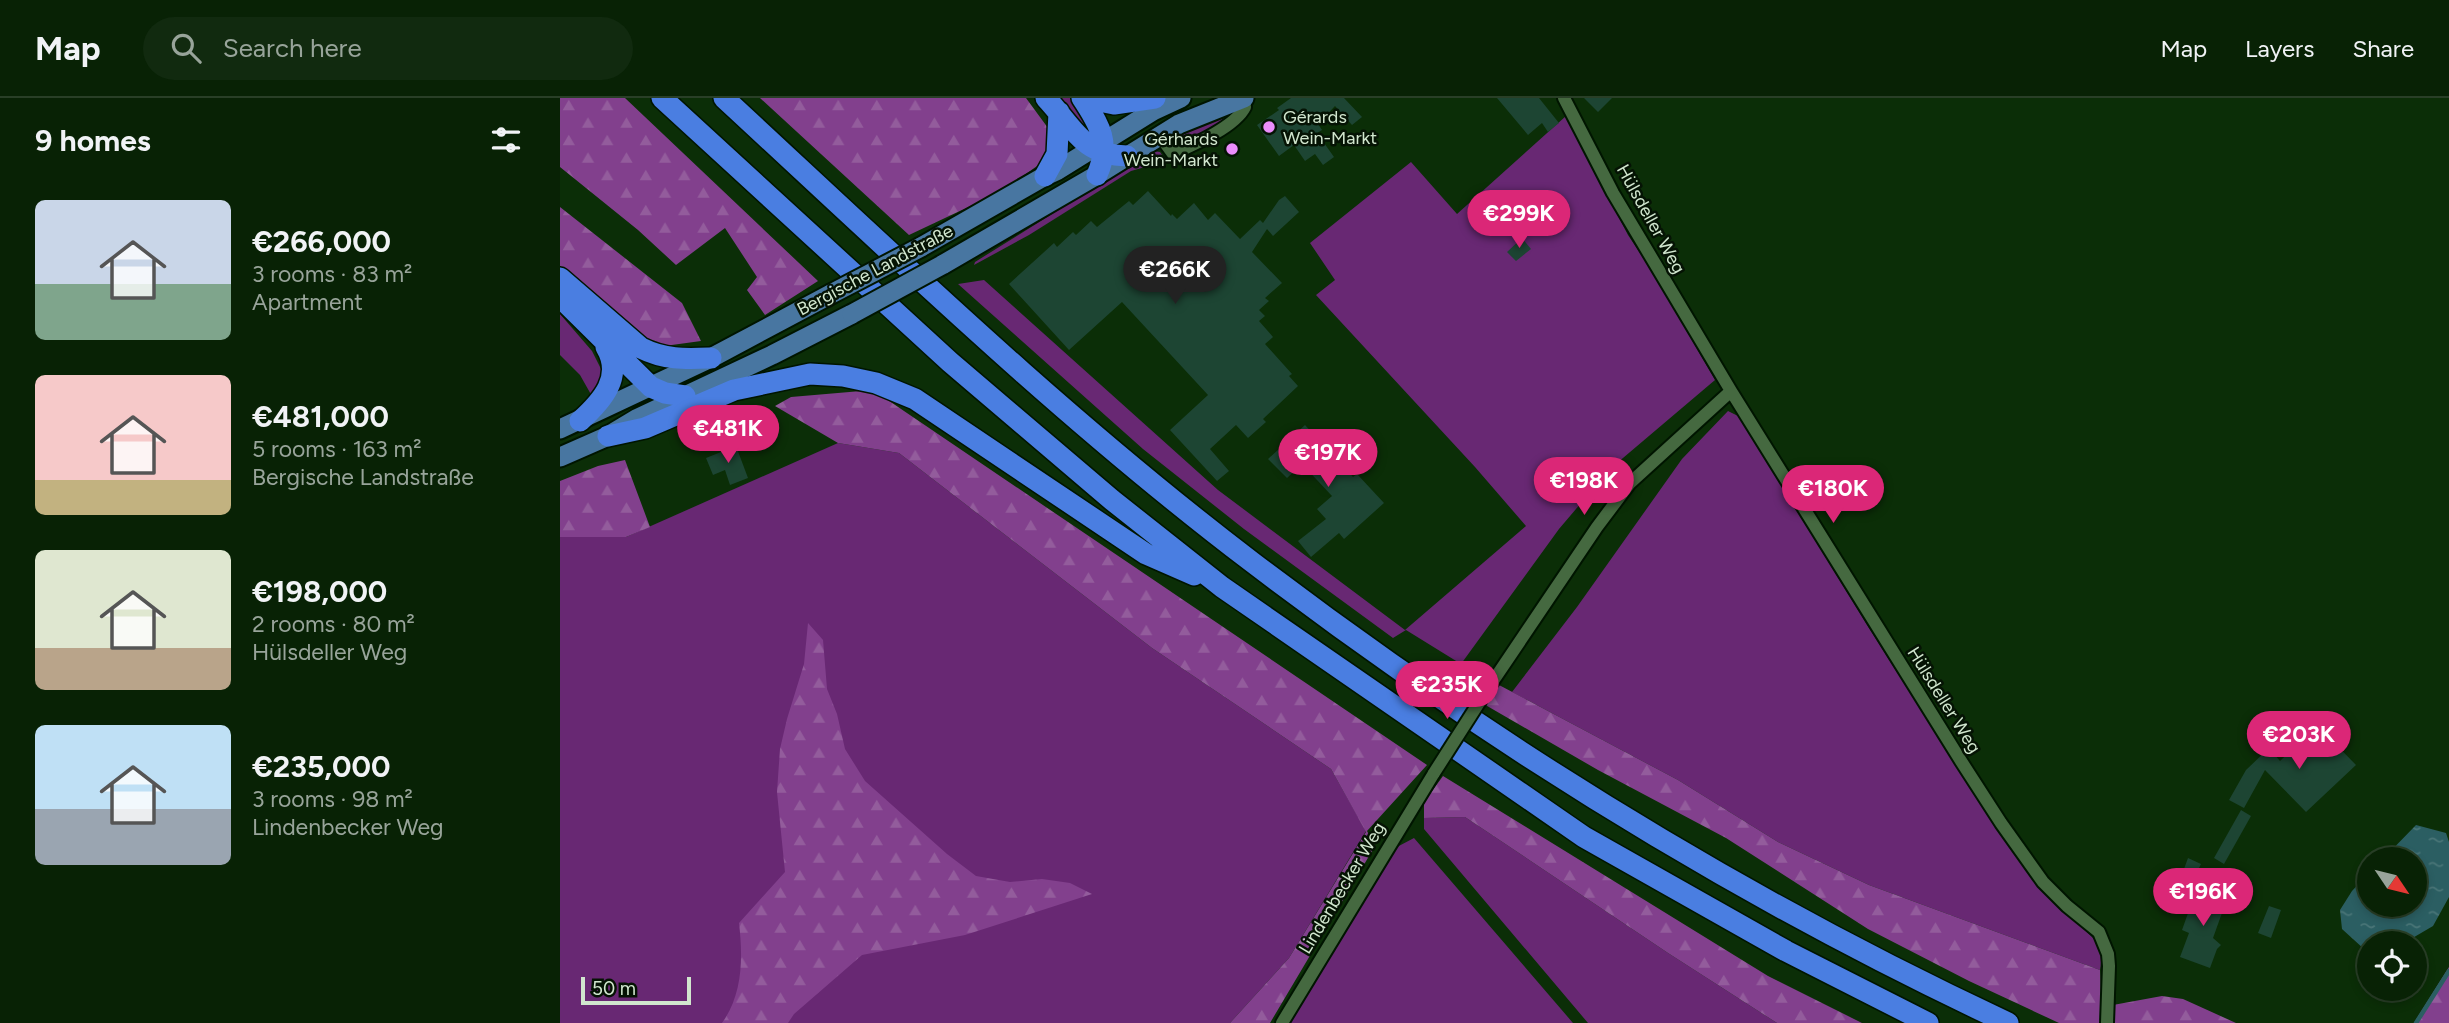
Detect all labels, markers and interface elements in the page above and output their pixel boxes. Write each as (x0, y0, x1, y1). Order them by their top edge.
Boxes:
search box (143, 17, 633, 80)
text: Map (35, 29, 101, 68)
icon: search (167, 29, 205, 67)
text: Search here (223, 32, 362, 64)
text: Map (2160, 34, 2207, 63)
text: Layers (2245, 34, 2314, 63)
text: Share (2352, 34, 2414, 63)
place label: Gérards Wein-Markt (1283, 106, 1377, 149)
marker: Gérards Wein-Markt (1261, 119, 1277, 135)
icon: filters (487, 121, 525, 159)
text: 9 homes (35, 122, 151, 159)
place label: Gérhards Wein-Markt (1124, 128, 1218, 171)
marker: Gérhards Wein-Markt (1224, 141, 1240, 157)
street label: Hülsdeller Weg (1612, 161, 1690, 277)
pin: €299K (1470, 190, 1568, 250)
text: €299K (1483, 199, 1555, 227)
street label: Bergische Landstraße (793, 219, 957, 320)
text: €266,000 (252, 223, 391, 260)
icon: home (91, 228, 175, 312)
pin: €266K (1126, 246, 1224, 306)
text: €266K (1139, 255, 1211, 283)
text: 3 rooms · 83 m² (252, 260, 412, 288)
text: Apartment (252, 288, 363, 316)
text: €481,000 (252, 398, 389, 435)
icon: home (91, 403, 175, 487)
pin: €481K (679, 406, 777, 465)
text: €481K (693, 414, 763, 442)
pin: €197K (1279, 430, 1377, 489)
text: 5 rooms · 163 m² (252, 435, 421, 463)
text: €197K (1294, 438, 1362, 466)
pin: €198K (1535, 458, 1633, 517)
text: Bergische Landstraße (252, 463, 474, 491)
text: €198K (1550, 466, 1618, 494)
pin: €180K (1784, 466, 1882, 525)
text: €180K (1798, 474, 1868, 502)
text: €198,000 (252, 573, 387, 610)
icon: home (91, 578, 175, 662)
text: 2 rooms · 80 m² (252, 610, 415, 638)
text: Hülsdeller Weg (252, 638, 407, 666)
street label: Hülsdeller Weg (1902, 643, 1986, 757)
pin: €235K (1398, 662, 1496, 721)
text: €235K (1412, 670, 1482, 698)
pin: €203K (2250, 712, 2348, 771)
text: €203K (2263, 720, 2335, 748)
text: €235,000 (252, 748, 390, 785)
icon: home (91, 753, 175, 837)
text: 3 rooms · 98 m² (252, 785, 413, 813)
text: Lindenbecker Weg (252, 813, 444, 841)
street label: Lindenbecker Weg (1294, 818, 1390, 958)
north arrow (2357, 847, 2427, 917)
map controls (2357, 847, 2427, 1001)
pin: €196K (2154, 868, 2252, 928)
text: €196K (2169, 877, 2237, 905)
button: locate (2357, 931, 2427, 1001)
scale bar (581, 974, 691, 1006)
text: 50 m (592, 977, 636, 1000)

